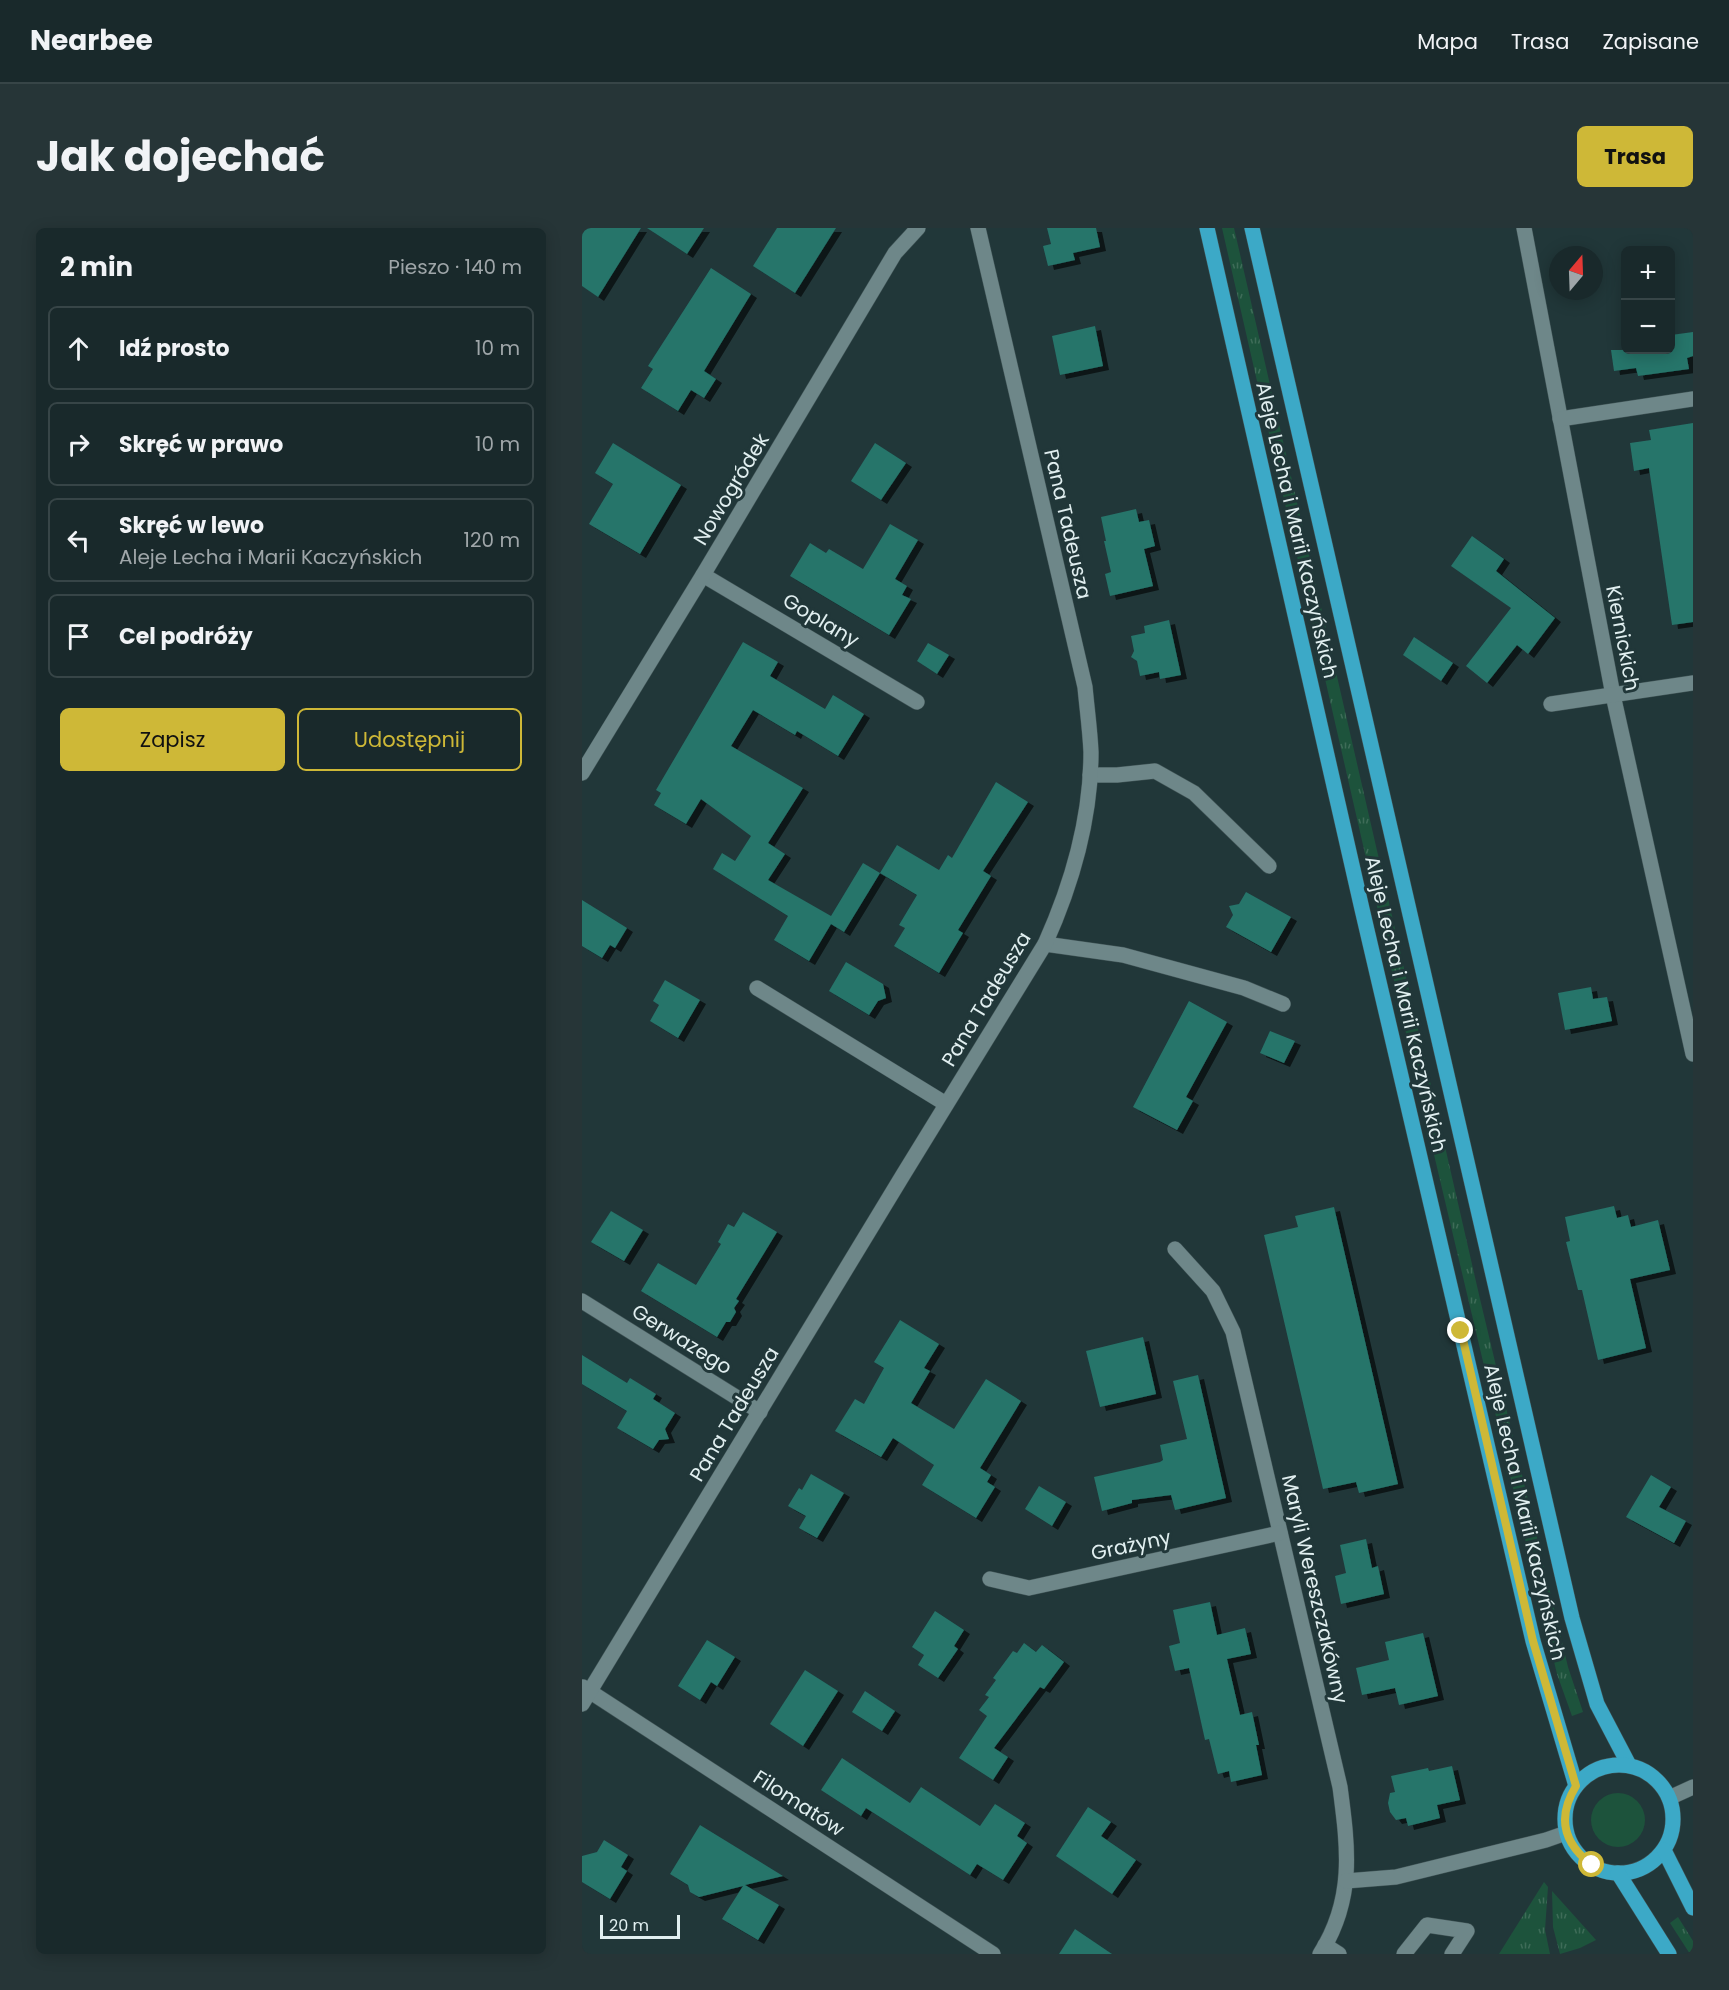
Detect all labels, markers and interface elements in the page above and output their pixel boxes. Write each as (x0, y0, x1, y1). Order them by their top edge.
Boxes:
text: Nearbee (30, 21, 153, 60)
text: Mapa (1417, 27, 1478, 56)
text: Trasa (1511, 27, 1569, 56)
text: Zapisane (1602, 27, 1699, 56)
button: Trasa (1577, 126, 1693, 187)
text: Jak dojechać (36, 127, 325, 186)
north arrow (1549, 246, 1603, 300)
map controls (1621, 246, 1675, 354)
button: + (1621, 246, 1675, 300)
text: 2 min (60, 249, 133, 285)
text: Pieszo · 140 m (388, 253, 522, 281)
button: − (1621, 300, 1675, 354)
icon: ahead (62, 332, 95, 365)
text: Idź prosto (119, 333, 230, 364)
text: 10 m (475, 334, 520, 362)
street label: Aleje Lecha i Marii Kaczyńskich (1249, 379, 1345, 681)
street label: Nowogródek (687, 427, 776, 550)
icon: right (62, 428, 95, 461)
text: Skręć w prawo (119, 429, 283, 460)
text: 10 m (475, 430, 520, 458)
street label: Pana Tadeusza (1037, 446, 1099, 602)
text: Skręć w lewo (119, 510, 264, 541)
icon: left (62, 524, 95, 557)
text: 120 m (464, 526, 520, 554)
text: Aleje Lecha i Marii Kaczyńskich (119, 543, 422, 571)
street label: Kiernickich (1599, 583, 1647, 693)
street label: Goplany (778, 586, 864, 654)
icon: arrive (62, 620, 95, 653)
text: Cel podróży (119, 621, 253, 652)
button: Zapisz (60, 708, 285, 771)
button: Udostępnij (297, 708, 522, 771)
street label: Aleje Lecha i Marii Kaczyńskich (1358, 853, 1454, 1155)
street label: Pana Tadeusza (935, 926, 1037, 1072)
street label: Gerwazego (627, 1297, 737, 1381)
route end (1447, 1317, 1473, 1343)
street label: Pana Tadeusza (683, 1341, 785, 1487)
street label: Aleje Lecha i Marii Kaczyńskich (1477, 1361, 1573, 1663)
street label: Maryli Wereszczakówny (1275, 1472, 1355, 1706)
street label: Grażyny (1088, 1523, 1174, 1567)
street label: Filomatów (748, 1763, 850, 1843)
route start (1578, 1851, 1604, 1877)
scale bar (600, 1912, 680, 1940)
text: 20 m (609, 1914, 649, 1937)

